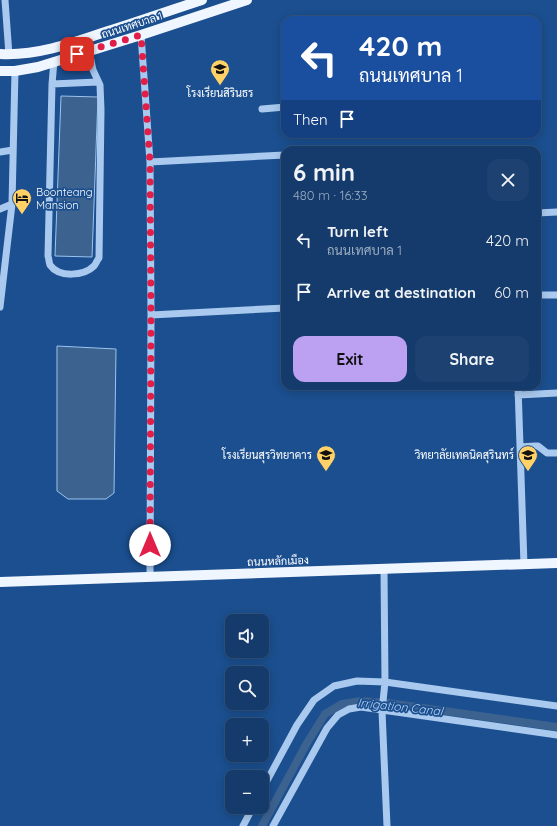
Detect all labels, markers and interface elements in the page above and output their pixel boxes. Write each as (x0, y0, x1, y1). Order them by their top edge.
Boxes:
street label: ถนนเทศบาล 1 (100, 9, 164, 41)
text: 420 m (359, 28, 442, 63)
icon: left (293, 32, 345, 84)
pin (60, 37, 94, 71)
icon: arrive (66, 43, 88, 65)
school or university icon: โรงเรียนสิรินธร (209, 58, 231, 86)
text: ถนนเทศบาล 1 (359, 64, 463, 87)
place label: โรงเรียนสิรินธร (186, 85, 253, 100)
icon: arrive (336, 108, 358, 130)
text: Then (293, 110, 328, 129)
text: 6 min (293, 157, 355, 187)
button: close (487, 159, 529, 201)
place label: Boonteang Mansion (36, 185, 93, 212)
hotel icon: Boonteang Mansion (11, 187, 33, 215)
text: 480 m · 16:33 (293, 187, 368, 203)
text: Turn left (327, 222, 389, 241)
icon: left (293, 229, 315, 251)
text: 420 m (486, 231, 529, 250)
text: ถนนเทศบาล 1 (327, 242, 402, 258)
icon: arrive (293, 281, 315, 303)
text: Arrive at destination (327, 283, 476, 302)
text: 60 m (494, 283, 529, 302)
button: Exit (293, 336, 407, 382)
button: Share (415, 336, 529, 382)
school or university icon: โรงเรียนสุรวิทยาคาร (315, 444, 337, 472)
school or university icon: วิทยาลัยเทคนิคสุรินทร์ (517, 444, 539, 472)
place label: โรงเรียนสุรวิทยาคาร (221, 447, 312, 464)
place label: วิทยาลัยเทคนิคสุรินทร์ (414, 447, 514, 464)
position arrow (129, 524, 171, 566)
street label: ถนนหลักเมือง (247, 553, 309, 569)
map controls (225, 614, 269, 814)
button: sound (225, 614, 269, 658)
button: search (225, 666, 269, 710)
water label: Irrigation Canal (357, 695, 445, 719)
button: + (225, 718, 269, 762)
button: − (225, 770, 269, 814)

